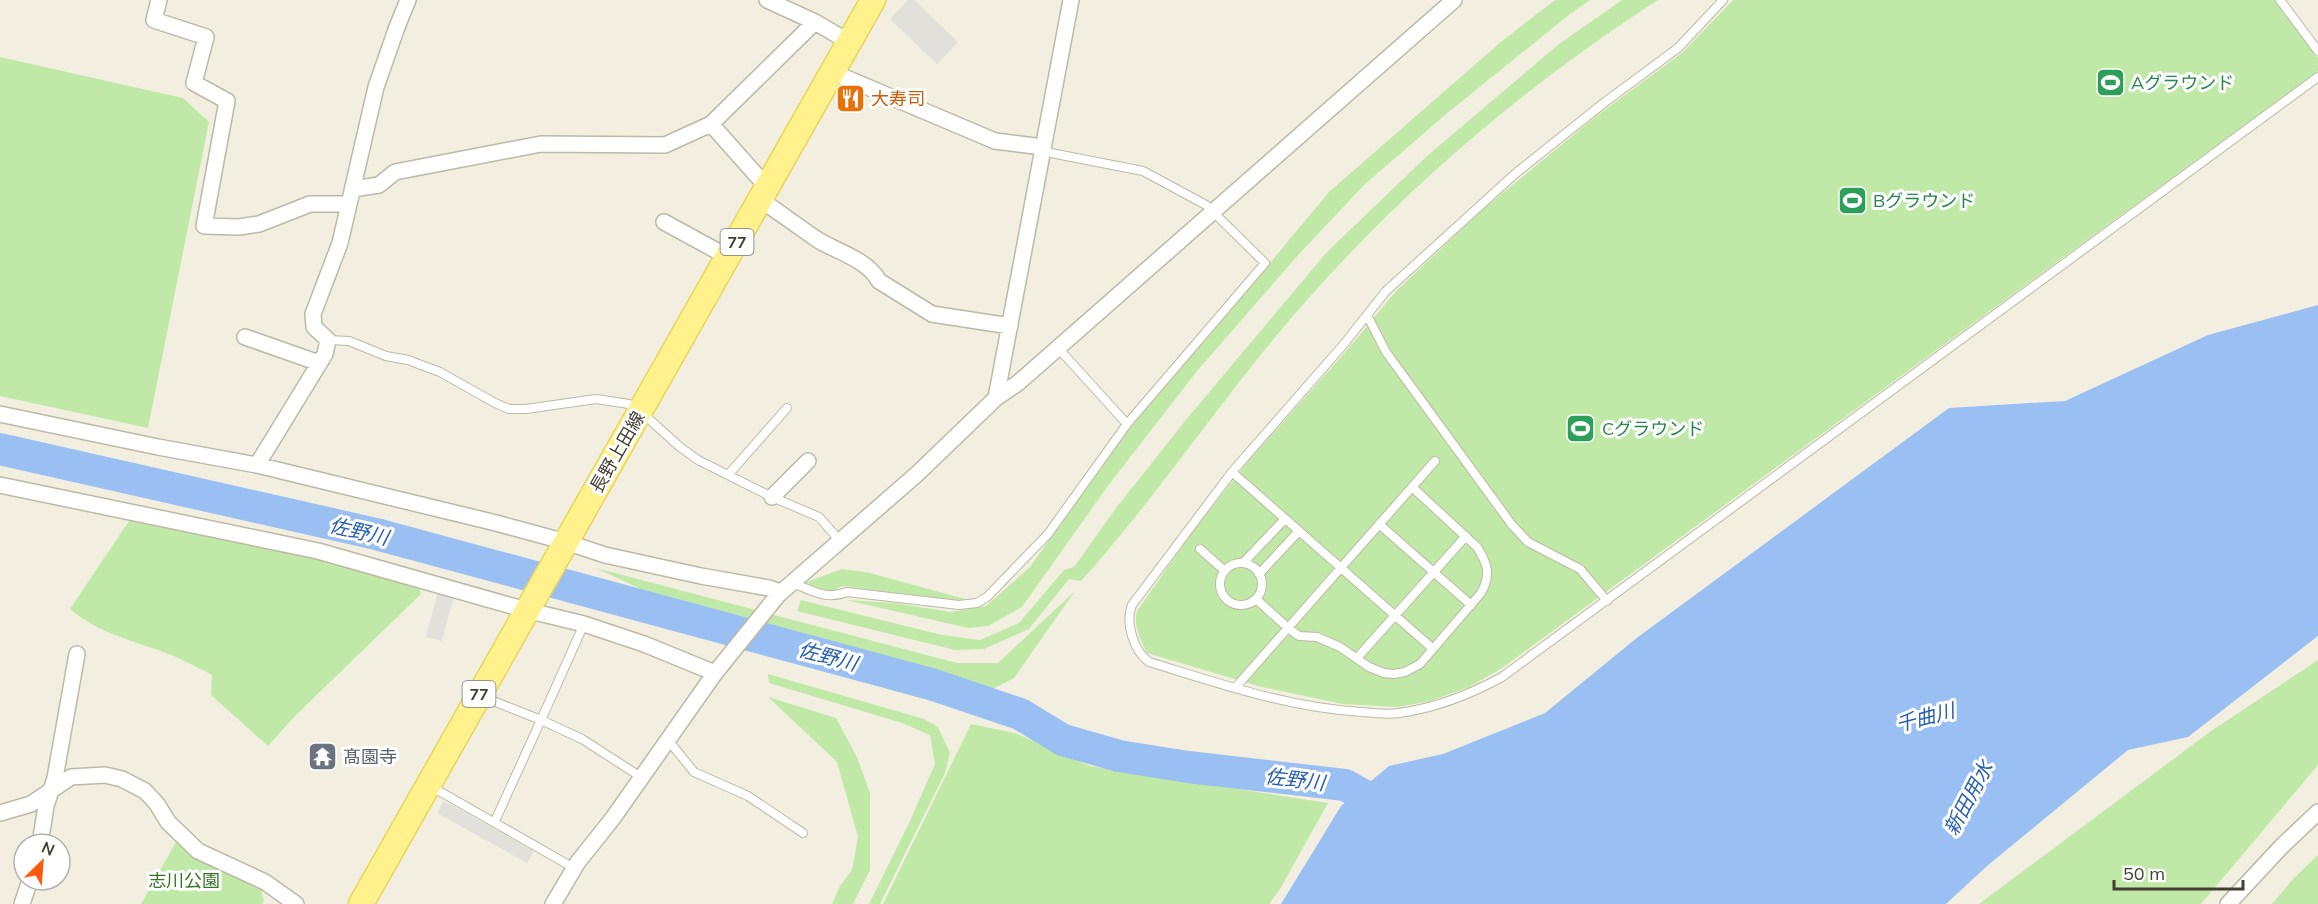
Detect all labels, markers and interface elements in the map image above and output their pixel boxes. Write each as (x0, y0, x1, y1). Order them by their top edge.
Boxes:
sports icon: Aグラウンド (2094, 66, 2126, 98)
place label: Aグラウンド (2131, 71, 2234, 94)
restaurant icon: 大寿司 (834, 82, 866, 114)
place label: 大寿司 (871, 87, 925, 110)
sports icon: Bグラウンド (1836, 184, 1868, 216)
place label: Bグラウンド (1873, 189, 1975, 212)
road number: 77 (720, 229, 754, 255)
street label: 長野上田線 (585, 407, 649, 497)
sports icon: Cグラウンド (1565, 412, 1597, 444)
place label: Cグラウンド (1602, 417, 1704, 440)
water label: 佐野川 (327, 512, 393, 550)
water label: 佐野川 (796, 636, 862, 676)
road number: 77 (462, 681, 496, 707)
water label: 千曲川 (1893, 697, 1959, 737)
temple icon: 髙園寺 (306, 740, 338, 772)
place label: 髙園寺 (343, 745, 397, 768)
water label: 新田用水 (1938, 755, 1999, 839)
water label: 佐野川 (1264, 763, 1328, 795)
north arrow (12, 832, 72, 892)
text: N (39, 837, 58, 860)
scale bar (2114, 853, 2243, 891)
text: 50 m (2123, 862, 2165, 885)
park label: 志川公園 (148, 869, 220, 892)

